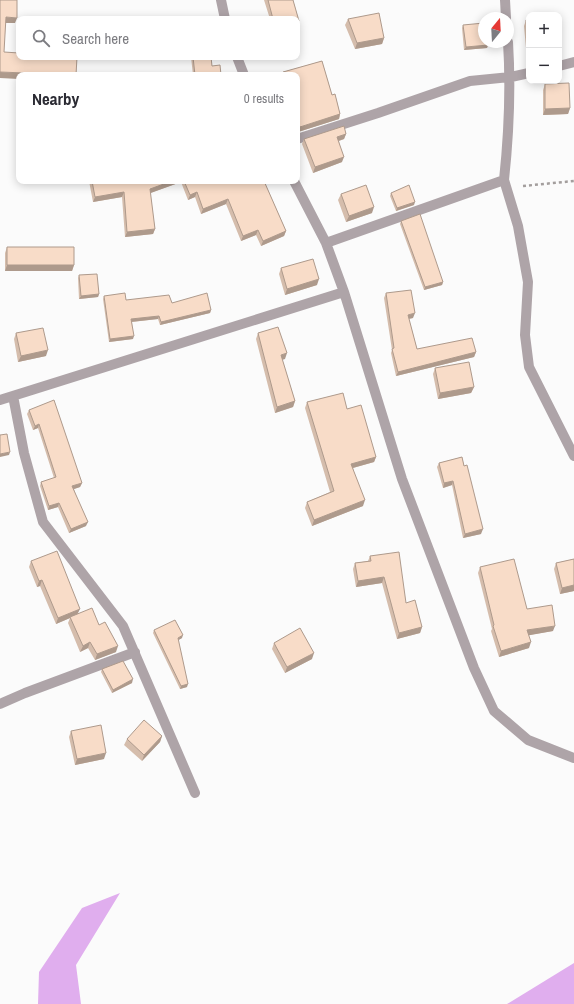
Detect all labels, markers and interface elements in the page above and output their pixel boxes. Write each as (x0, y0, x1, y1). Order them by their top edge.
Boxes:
north arrow (478, 12, 514, 48)
map controls (526, 12, 562, 84)
button: + (526, 12, 562, 48)
search box (16, 16, 300, 60)
icon: search (30, 27, 52, 49)
text: Search here (62, 28, 129, 49)
button: − (526, 48, 562, 84)
text: Nearby (32, 87, 79, 110)
text: 0 results (244, 90, 284, 107)

